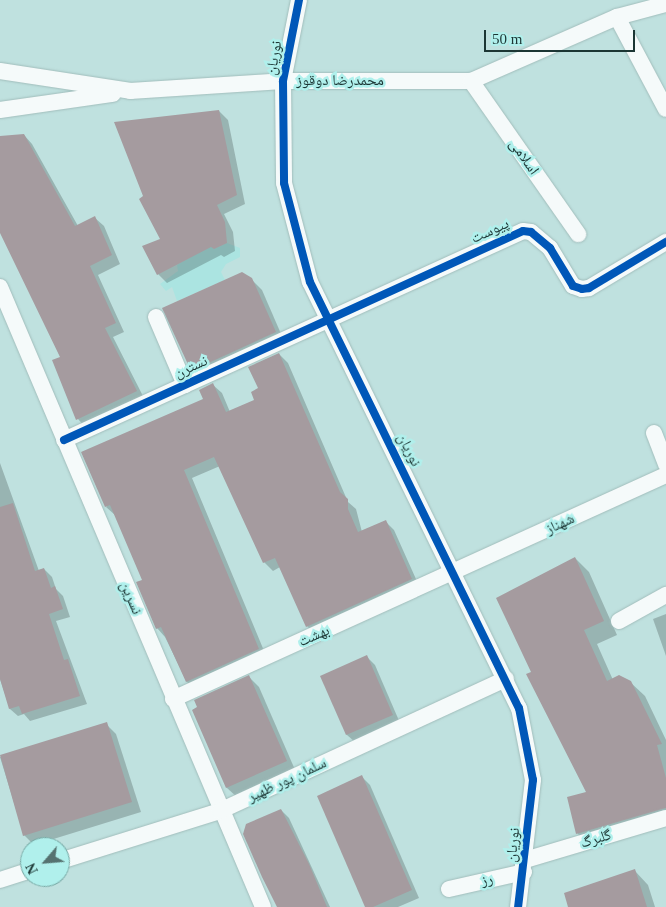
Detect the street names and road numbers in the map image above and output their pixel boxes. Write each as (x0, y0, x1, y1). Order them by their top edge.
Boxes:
street label: نوریان (262, 39, 286, 77)
street label: محمدرضا دوقوز (296, 72, 384, 90)
street label: اسلامی (505, 136, 543, 178)
street label: پیوست (468, 214, 512, 248)
street label: نسترن (172, 352, 210, 382)
street label: نوریان (393, 430, 425, 470)
street label: شهناز (543, 510, 577, 538)
street label: نسرین (116, 579, 146, 617)
street label: بهشت (296, 621, 332, 651)
street label: سلمان پور ظهیر (245, 754, 329, 806)
street label: گلبرگ (578, 826, 614, 852)
street label: نوریان (502, 827, 524, 863)
street label: رز (479, 870, 495, 890)

